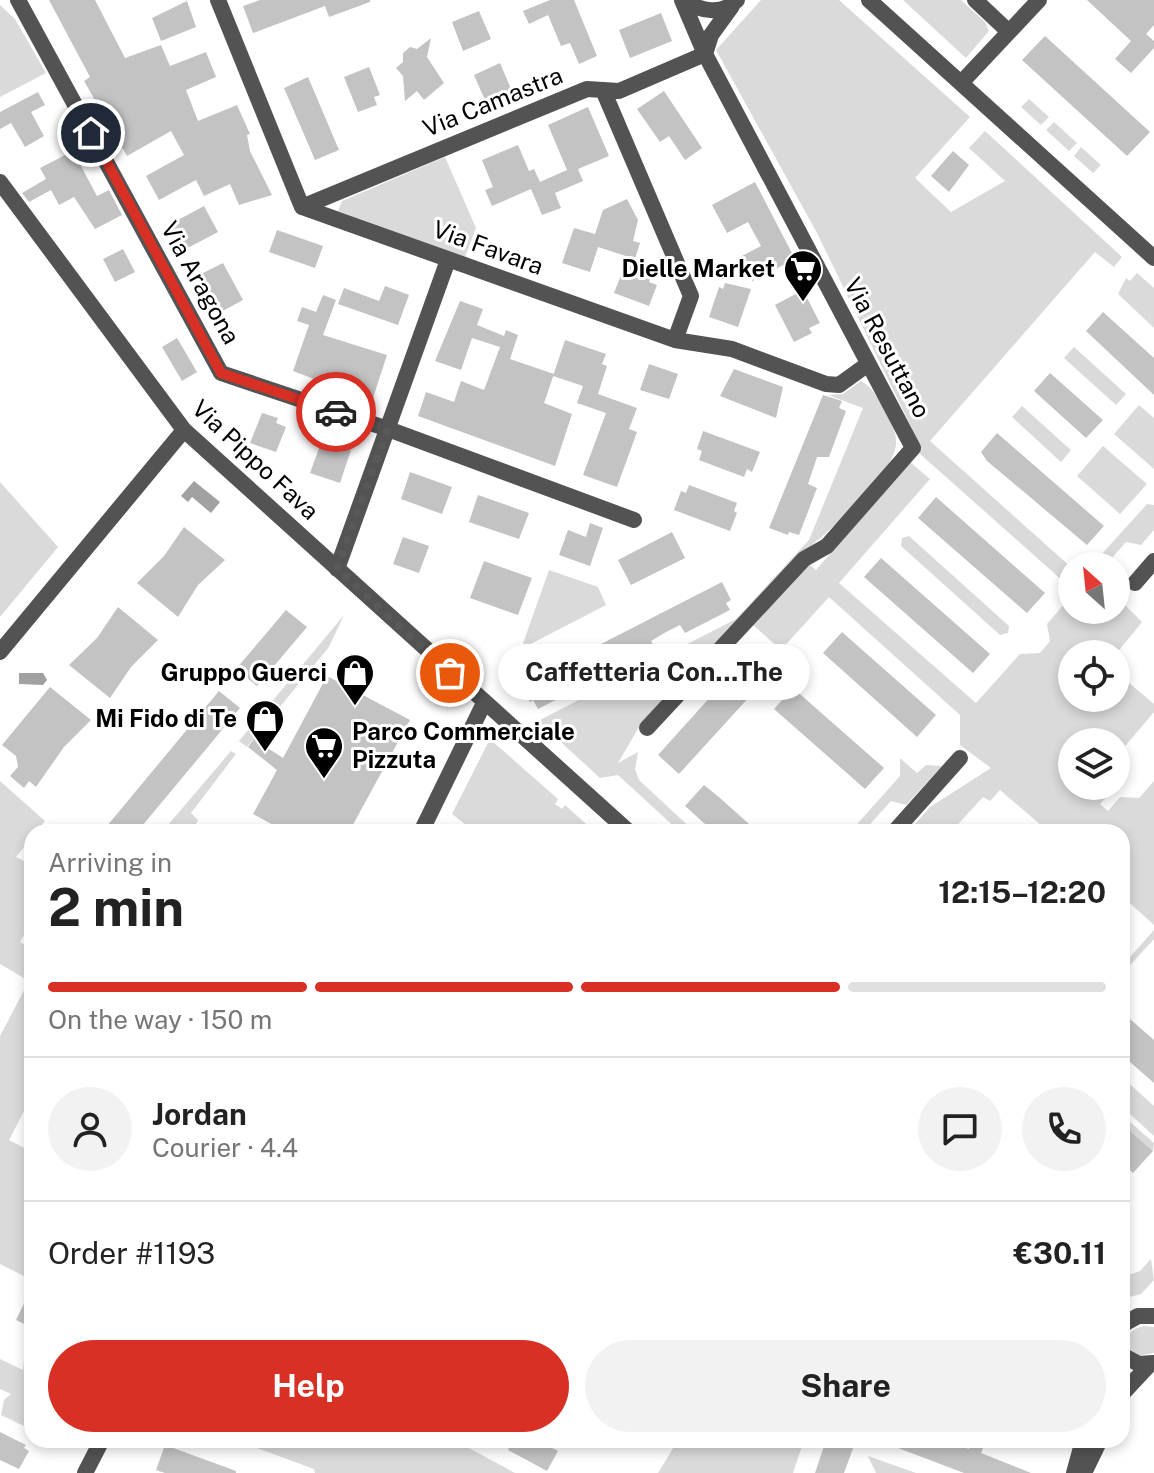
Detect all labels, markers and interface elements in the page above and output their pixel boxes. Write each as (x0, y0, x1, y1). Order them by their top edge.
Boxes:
street label: Via Camastra (419, 60, 567, 142)
pin (57, 99, 125, 167)
icon: home (69, 111, 113, 155)
street label: Via Favara (429, 214, 547, 280)
street label: Via Aragona (156, 216, 246, 349)
supermarket icon: Dielle Market (782, 248, 824, 303)
place label: Dielle Market (621, 254, 775, 282)
street label: Via Resuttano (839, 273, 937, 422)
courier (296, 372, 376, 452)
icon: car (314, 390, 358, 434)
street label: Via Pippo Fava (187, 394, 325, 525)
north arrow (1058, 552, 1130, 624)
map controls (1058, 552, 1130, 800)
pin (416, 639, 484, 707)
button: locate (1058, 640, 1130, 712)
callout: Caffetteria Con...The (498, 645, 810, 701)
icon: bag (428, 651, 472, 695)
shop icon: Gruppo Guerci (334, 652, 376, 707)
text: Caffetteria Con...The (525, 656, 783, 687)
place label: Gruppo Guerci (161, 658, 327, 686)
shop icon: Mi Fido di Te (244, 698, 286, 753)
place label: Mi Fido di Te (95, 704, 237, 732)
place label: Parco Commerciale Pizzuta (352, 717, 575, 773)
supermarket icon: Parco Commerciale Pizzuta (303, 725, 345, 780)
button: layers (1058, 728, 1130, 800)
text: Arriving in (48, 847, 172, 878)
text: 12:15–12:20 (938, 874, 1106, 910)
text: 2 min (48, 877, 184, 938)
text: On the way · 150 m (48, 1004, 272, 1035)
button: person (48, 1087, 132, 1171)
button: chat (918, 1087, 1002, 1171)
button: phone (1022, 1087, 1106, 1171)
text: Jordan (152, 1096, 247, 1132)
text: Courier · 4.4 (152, 1132, 298, 1163)
text: Order #1193 (48, 1235, 215, 1271)
text: €30.11 (1013, 1235, 1106, 1271)
button: Help (48, 1340, 569, 1432)
button: Share (585, 1340, 1106, 1432)

